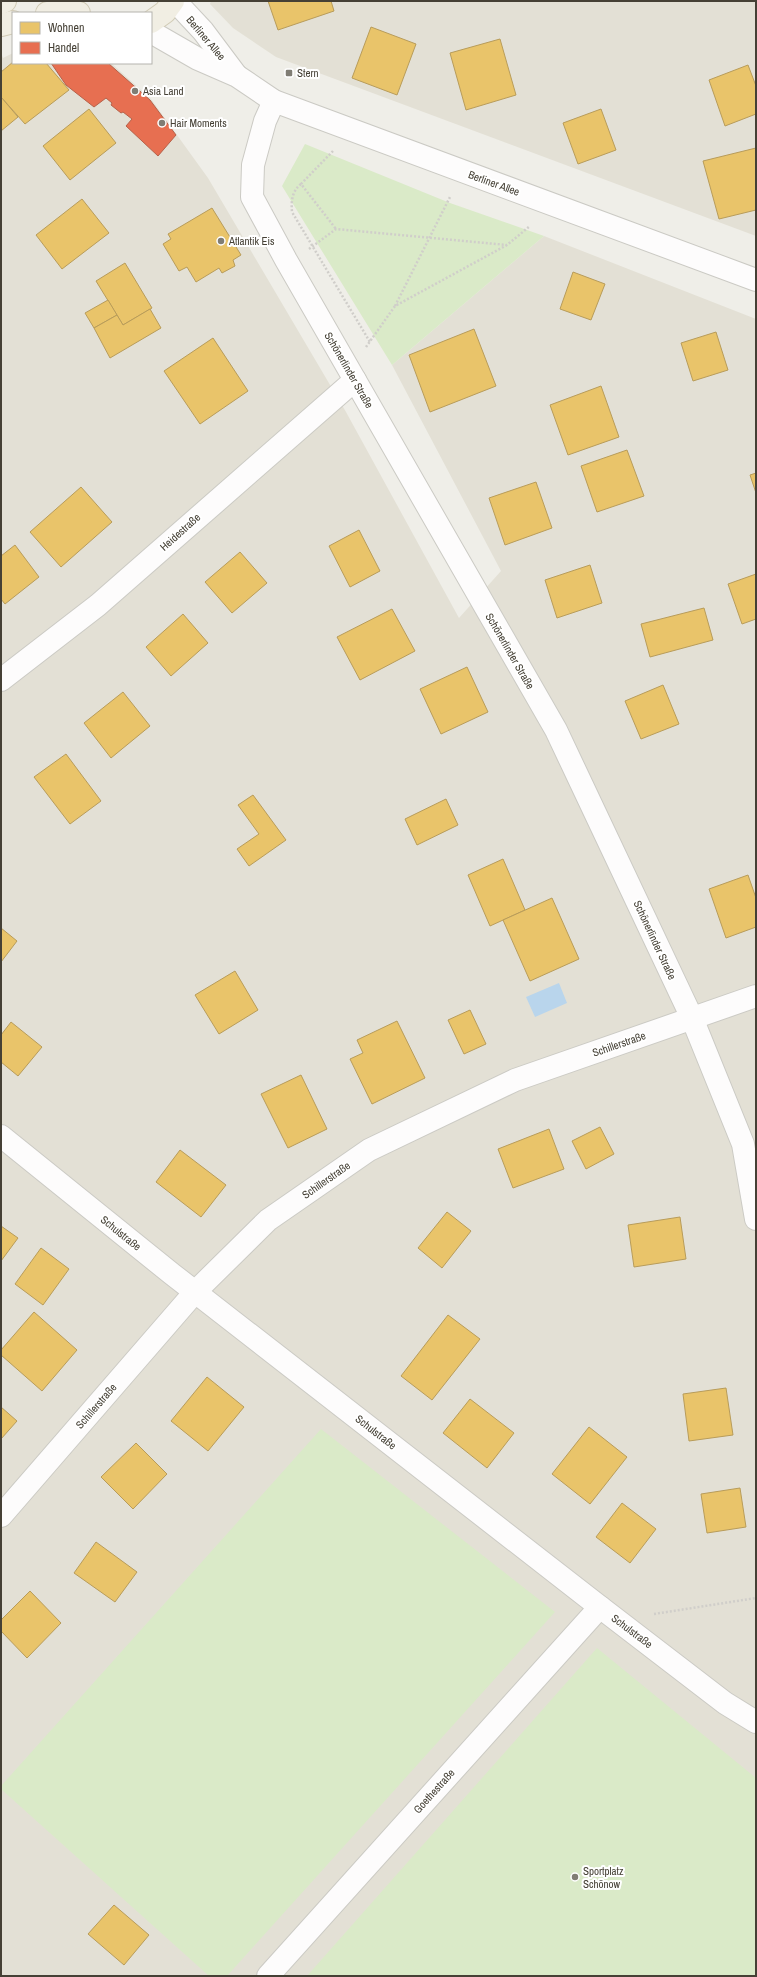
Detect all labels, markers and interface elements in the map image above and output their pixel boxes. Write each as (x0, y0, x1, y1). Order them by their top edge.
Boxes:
legend (12, 12, 152, 64)
street label: Berliner Allee (183, 13, 229, 63)
text: Wohnen (48, 20, 84, 36)
text: Handel (48, 40, 79, 56)
place label: Stern (297, 66, 319, 80)
marker: Stern (284, 68, 294, 78)
place label: Asia Land (142, 84, 184, 98)
marker: Asia Land (130, 86, 140, 96)
place label: Hair Moments (170, 116, 227, 130)
marker: Hair Moments (157, 118, 167, 128)
street label: Berliner Allee (466, 167, 522, 199)
place label: Atlantik Eis (228, 234, 275, 248)
marker: Atlantik Eis (216, 236, 226, 246)
street label: Schönerlinder Straße (322, 329, 376, 411)
street label: Heidestraße (157, 510, 203, 554)
street label: Schönerlinder Straße (483, 610, 537, 692)
street label: Schönerlinder Straße (631, 898, 679, 982)
street label: Schillerstraße (590, 1028, 648, 1060)
street label: Schillerstraße (299, 1158, 353, 1202)
street label: Schulstraße (98, 1212, 144, 1254)
street label: Schillerstraße (72, 1380, 120, 1432)
street label: Schulstraße (353, 1412, 399, 1452)
street label: Schulstraße (609, 1611, 655, 1651)
street label: Goethestraße (410, 1766, 458, 1816)
place label: Sportplatz Schönow (583, 1864, 624, 1891)
marker: Sportplatz Schönow (570, 1872, 580, 1882)

